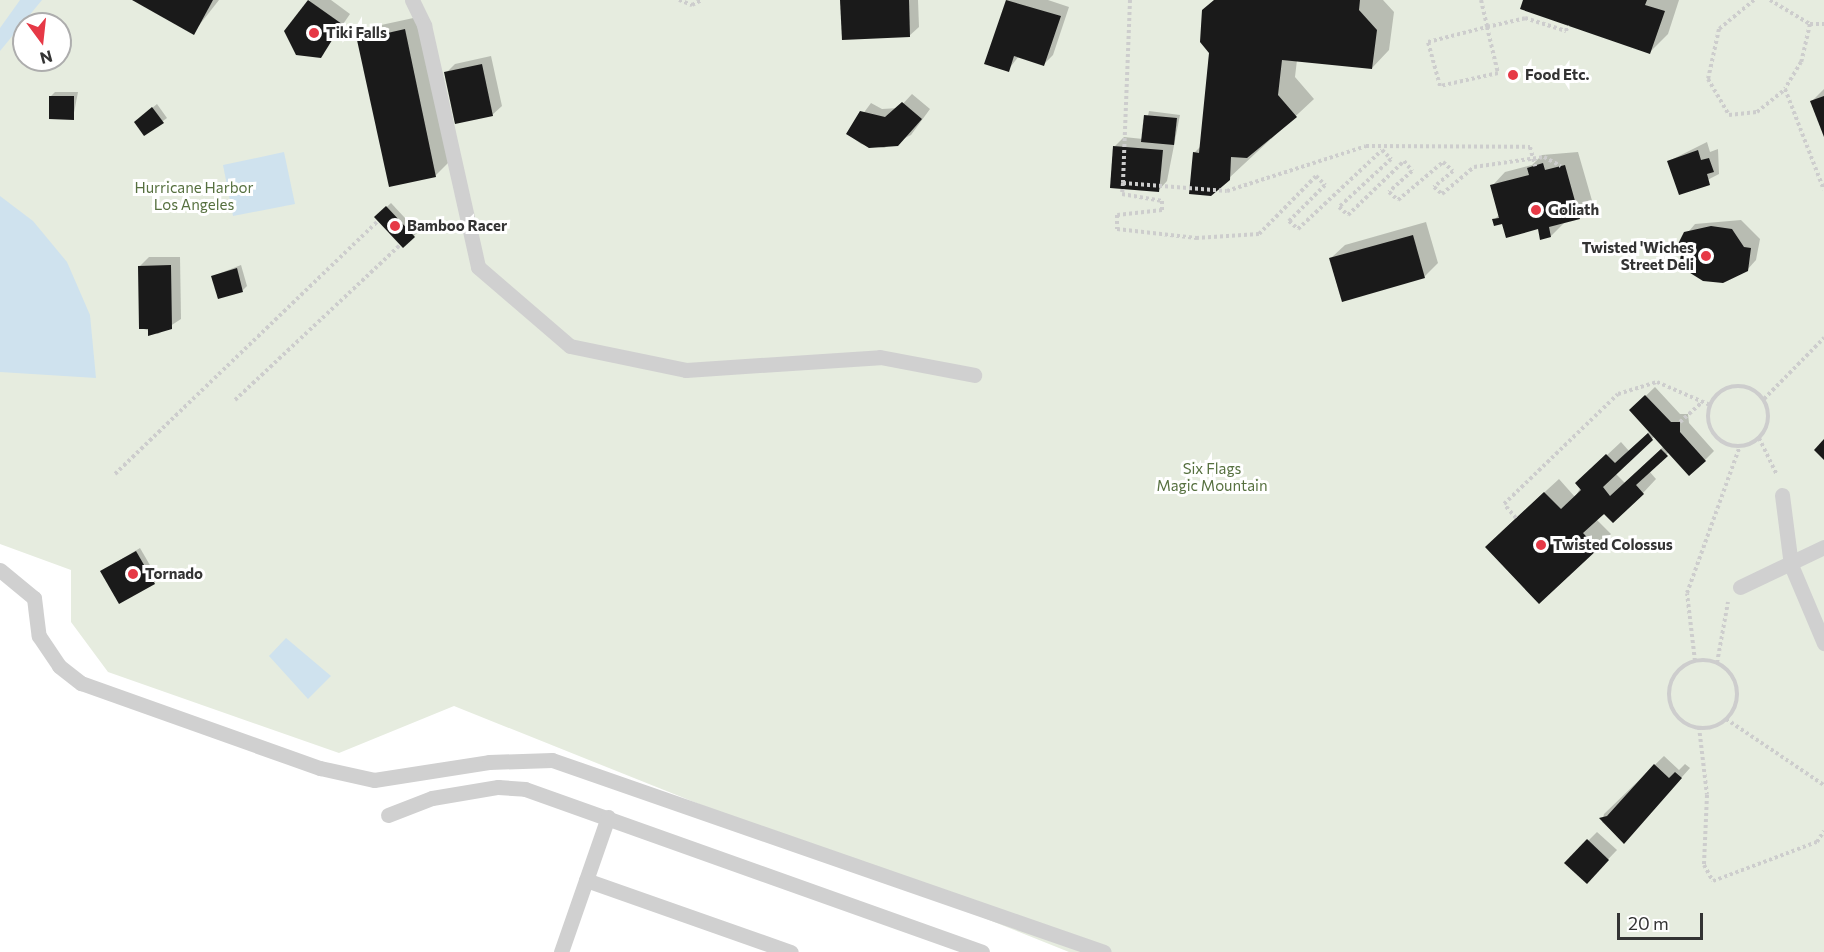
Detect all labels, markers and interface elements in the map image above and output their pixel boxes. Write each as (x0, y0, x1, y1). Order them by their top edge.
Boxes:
north arrow (12, 12, 72, 72)
place label: Tiki Falls (326, 24, 387, 42)
marker: Tiki Falls (307, 26, 321, 40)
text: N (38, 47, 55, 69)
place label: Food Etc. (1525, 66, 1589, 84)
marker: Food Etc. (1506, 68, 1520, 82)
park label: Hurricane Harbor Los Angeles (134, 178, 254, 213)
place label: Goliath (1548, 201, 1599, 219)
marker: Goliath (1529, 203, 1543, 217)
place label: Bamboo Racer (407, 217, 507, 235)
marker: Bamboo Racer (388, 219, 402, 233)
place label: Twisted 'Wiches Street Deli (1582, 238, 1694, 273)
marker: Twisted 'Wiches Street Deli (1699, 249, 1713, 263)
park label: Six Flags Magic Mountain (1156, 459, 1268, 494)
place label: Twisted Colossus (1553, 536, 1673, 554)
marker: Twisted Colossus (1534, 538, 1548, 552)
place label: Tornado (145, 565, 203, 583)
marker: Tornado (126, 567, 140, 581)
scale bar (1620, 901, 1706, 939)
text: 20 m (1628, 912, 1669, 934)

